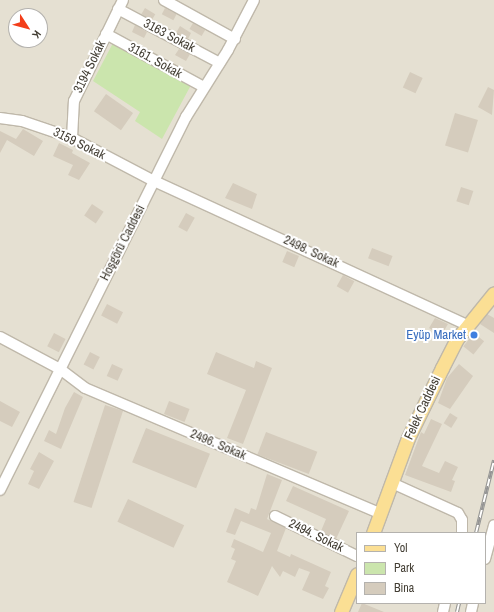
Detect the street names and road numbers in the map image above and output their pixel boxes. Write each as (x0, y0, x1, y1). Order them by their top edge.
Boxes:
street label: 3163 Sokak (140, 16, 198, 56)
street label: 3194 Sokak (71, 38, 109, 96)
street label: 3161. Sokak (125, 40, 185, 82)
street label: 3159 Sokak (50, 125, 108, 163)
street label: Hoşgörü Caddesi (97, 203, 149, 283)
street label: 2498. Sokak (281, 232, 341, 272)
street label: Felek Caddesi (402, 374, 444, 442)
street label: 2496. Sokak (188, 426, 248, 464)
street label: 2494. Sokak (286, 516, 346, 556)

